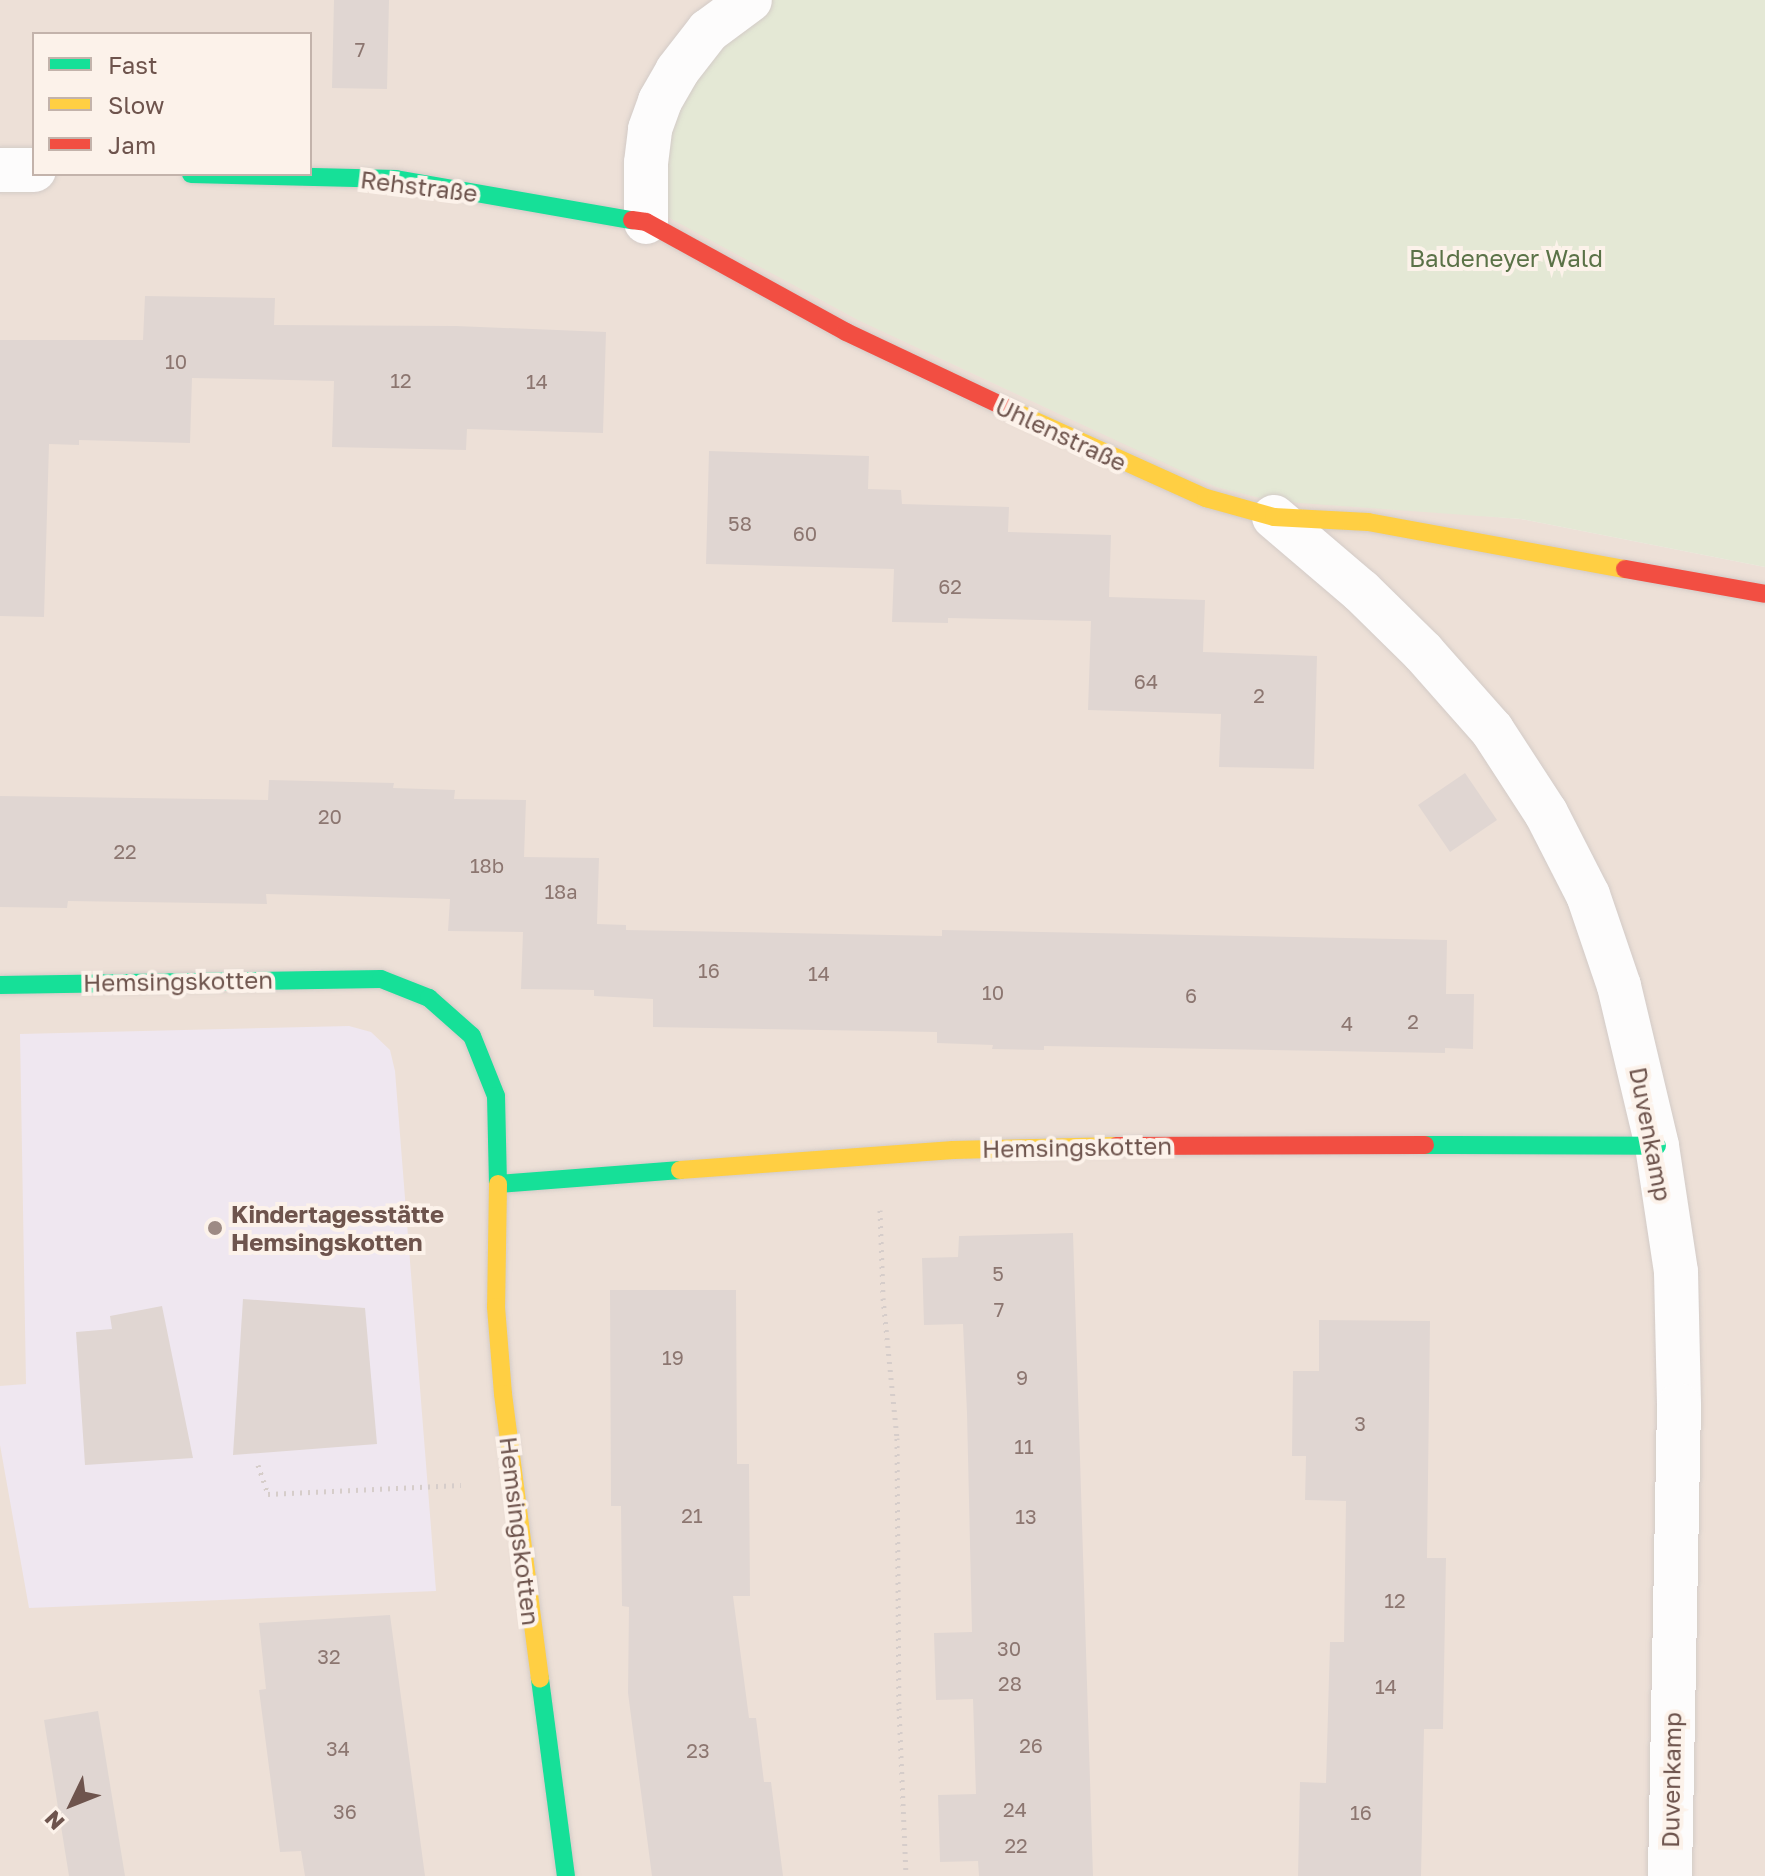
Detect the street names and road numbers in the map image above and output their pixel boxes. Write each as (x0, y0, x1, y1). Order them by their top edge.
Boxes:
street label: Rehstraße (359, 165, 479, 207)
street label: Uhlenstraße (991, 391, 1131, 477)
street label: Hemsingskotten (83, 965, 273, 997)
street label: Duvenkamp (1624, 1065, 1678, 1203)
street label: Hemsingskotten (982, 1131, 1172, 1163)
street label: Hemsingskotten (494, 1435, 546, 1627)
street label: Duvenkamp (1655, 1712, 1687, 1848)

